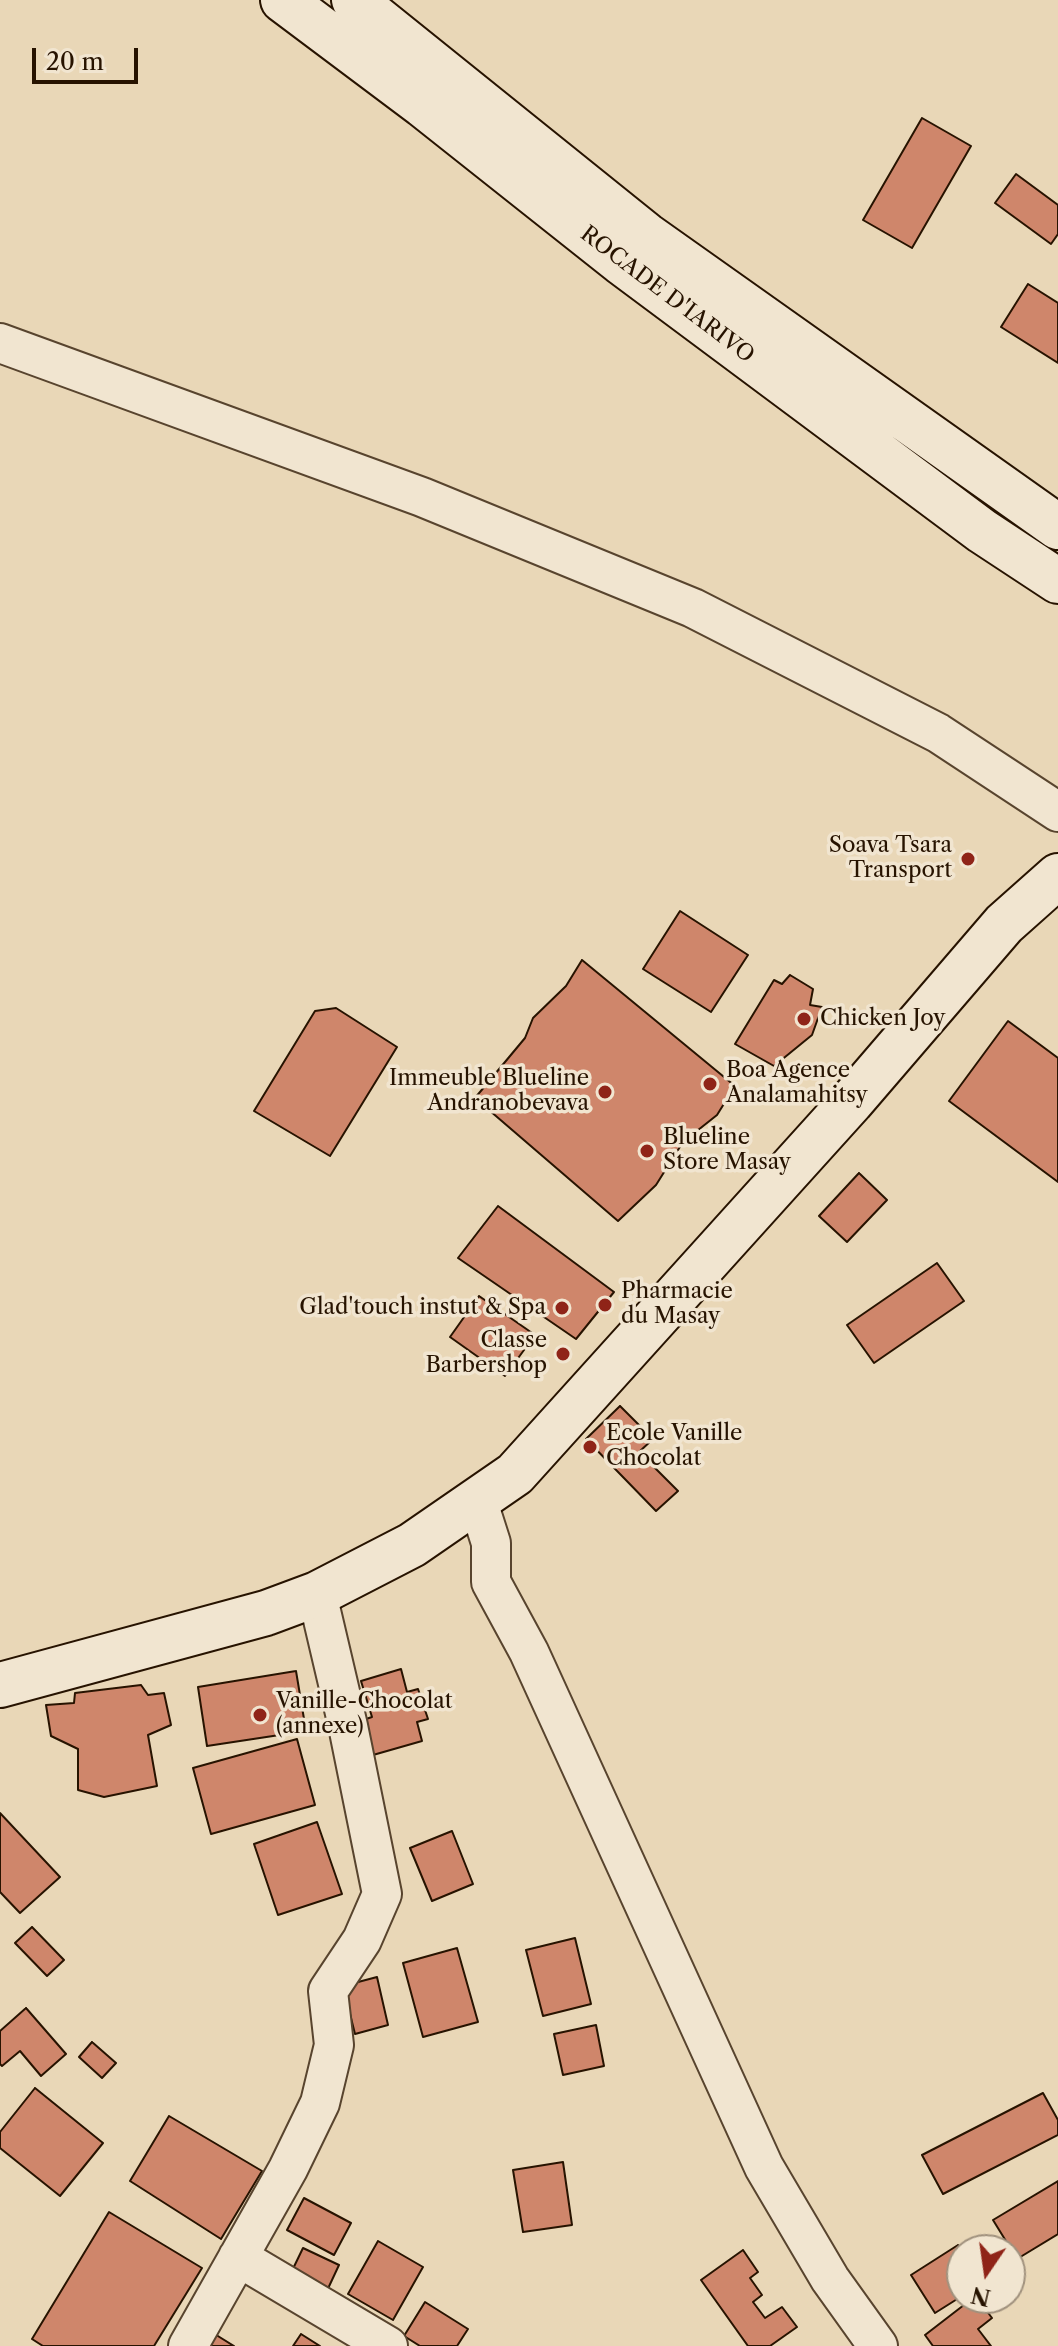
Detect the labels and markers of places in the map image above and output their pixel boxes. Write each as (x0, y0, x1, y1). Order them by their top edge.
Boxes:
place label: Soava Tsara Transport (829, 833, 952, 884)
marker: Soava Tsara Transport (959, 850, 977, 868)
place label: Chicken Joy (820, 1006, 945, 1032)
marker: Chicken Joy (795, 1010, 813, 1028)
place label: Boa Agence Analamahitsy (726, 1058, 868, 1110)
place label: Immeuble Blueline Andranobevava (389, 1066, 589, 1118)
marker: Boa Agence Analamahitsy (701, 1075, 719, 1093)
marker: Immeuble Blueline Andranobevava (596, 1083, 614, 1101)
place label: Blueline Store Masay (663, 1125, 791, 1176)
marker: Blueline Store Masay (638, 1142, 656, 1160)
place label: Pharmacie du Masay (621, 1279, 733, 1330)
place label: Glad'touch instut & Spa (299, 1295, 546, 1321)
marker: Pharmacie du Masay (596, 1296, 614, 1314)
marker: Glad'touch instut & Spa (553, 1299, 571, 1317)
place label: Classe Barbershop (426, 1328, 547, 1380)
marker: Classe Barbershop (554, 1345, 572, 1363)
place label: Ecole Vanille Chocolat (606, 1421, 742, 1472)
marker: Ecole Vanille Chocolat (581, 1438, 599, 1456)
place label: Vanille-Chocolat (annexe) (276, 1689, 453, 1740)
marker: Vanille-Chocolat (annexe) (251, 1706, 269, 1724)

